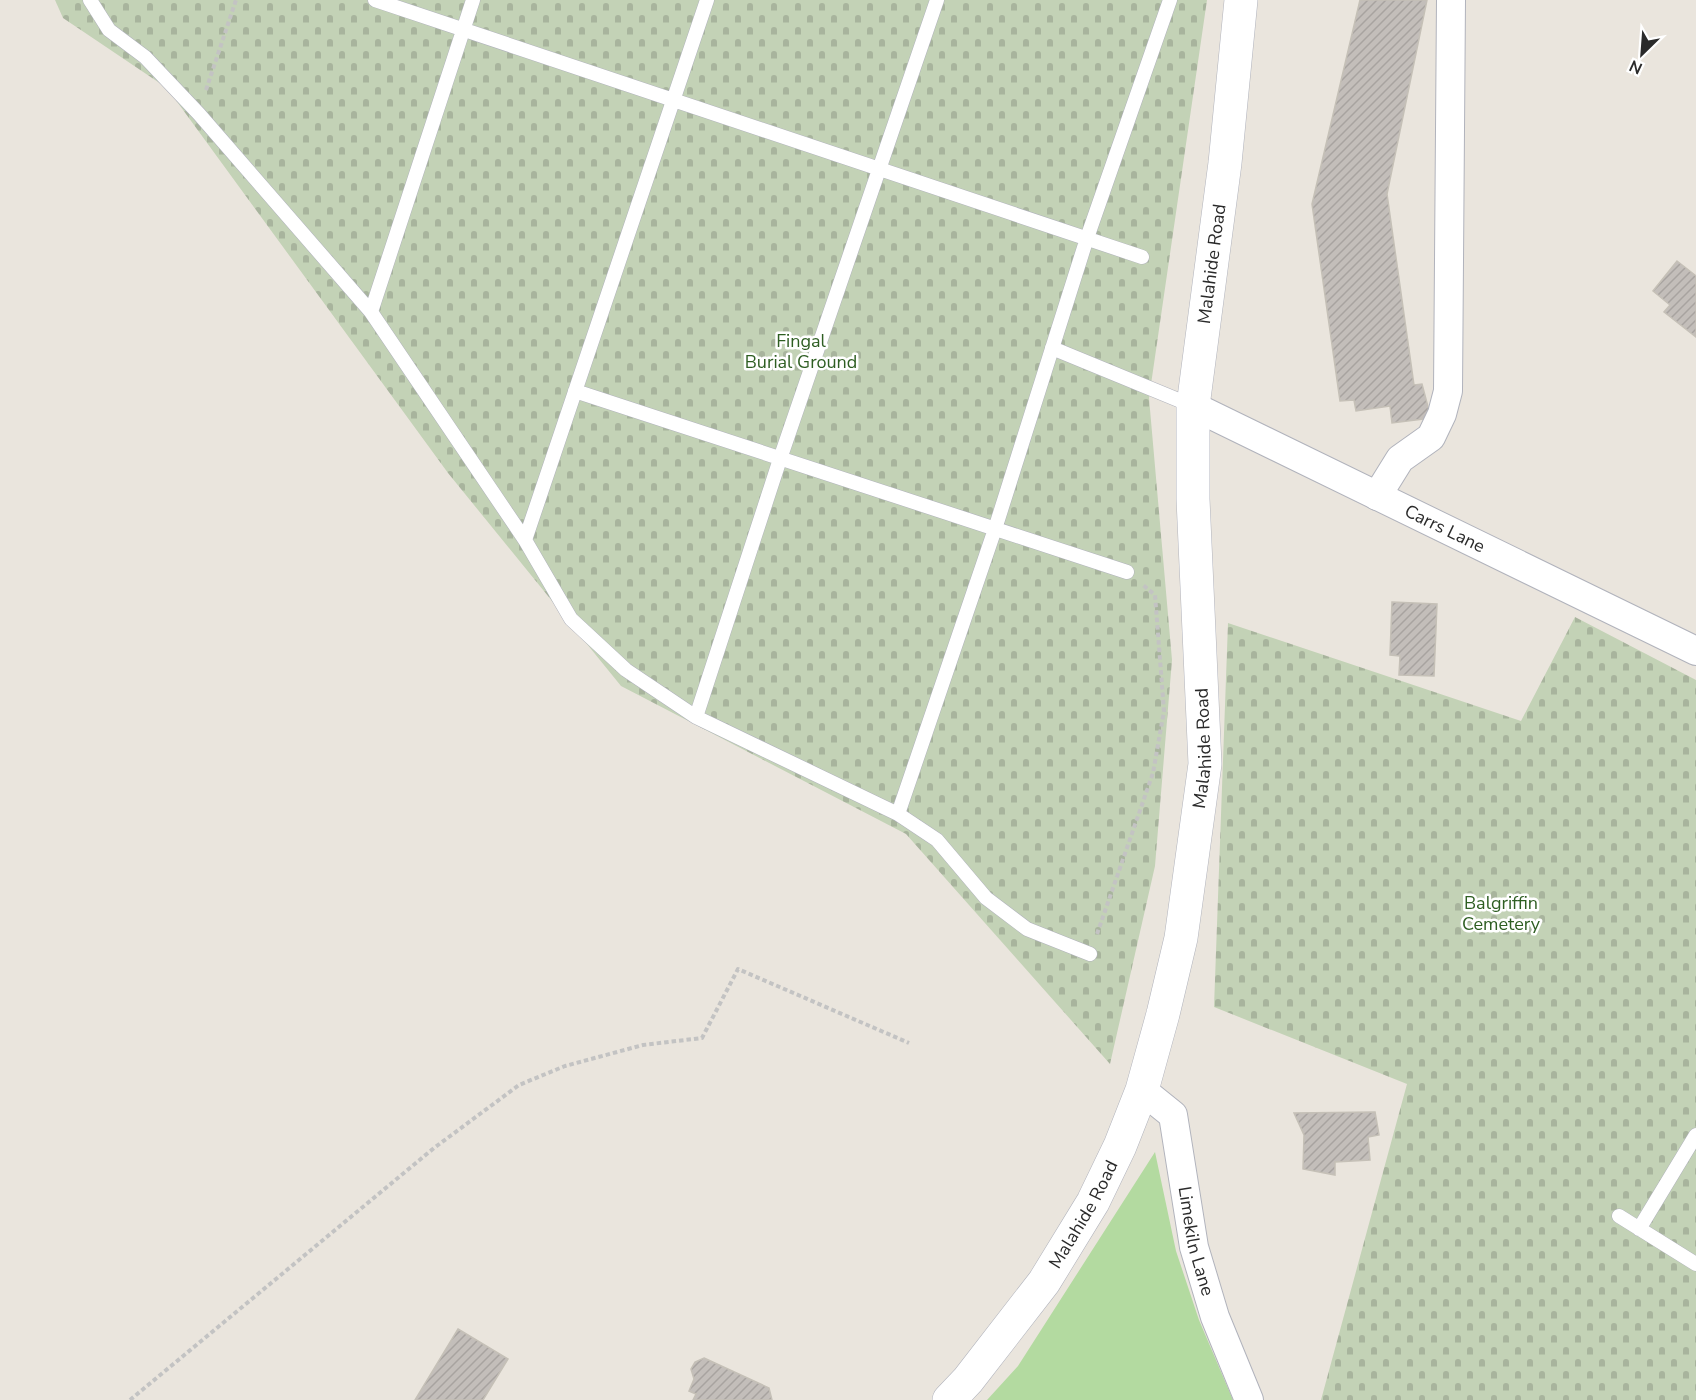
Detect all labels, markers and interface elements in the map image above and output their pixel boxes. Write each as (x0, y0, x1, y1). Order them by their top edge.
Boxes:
north arrow (1612, 24, 1672, 84)
text: N (1626, 54, 1646, 79)
street label: Malahide Road (1192, 202, 1232, 325)
park label: Fingal Burial Ground (745, 329, 857, 374)
street label: Carrs Lane (1401, 499, 1489, 558)
street label: Malahide Road (1187, 687, 1217, 810)
park label: Balgriffin Cemetery (1462, 891, 1541, 936)
street label: Malahide Road (1043, 1156, 1123, 1273)
street label: Limekiln Lane (1173, 1185, 1220, 1299)

